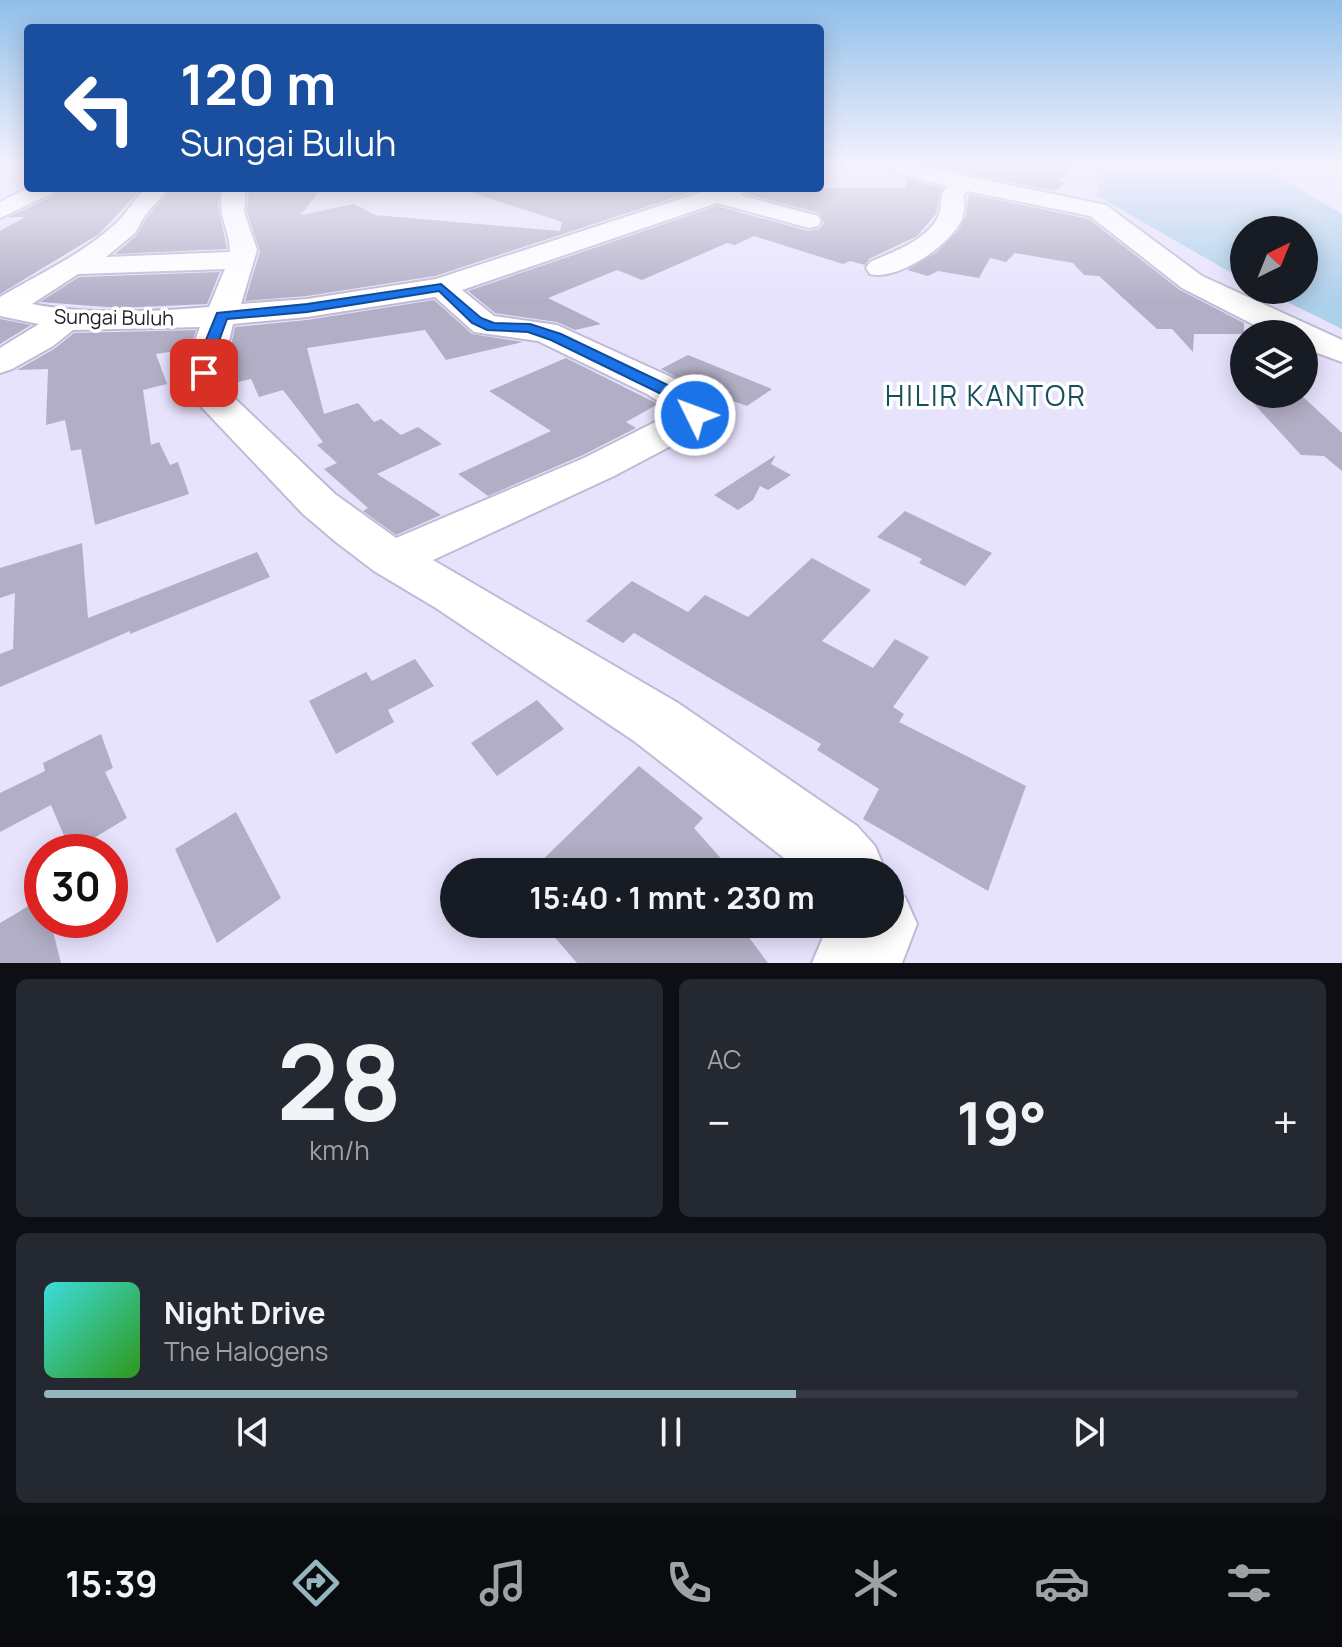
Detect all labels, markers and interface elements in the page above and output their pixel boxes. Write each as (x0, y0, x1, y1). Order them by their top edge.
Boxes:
text: 120 m (180, 45, 336, 122)
icon: left (48, 56, 152, 160)
text: Sungai Buluh (180, 118, 397, 167)
north arrow (1230, 216, 1318, 304)
map controls (1230, 216, 1318, 408)
street label: Sungai Buluh (54, 302, 174, 332)
button: layers (1230, 320, 1318, 408)
pin (170, 339, 238, 407)
icon: arrive (182, 351, 226, 395)
position arrow (653, 373, 737, 457)
district label: HILIR KANTOR (885, 376, 1087, 414)
speed limit sign: 30 (24, 834, 128, 938)
text: 15:40 · 1 mnt · 230 m (530, 877, 814, 918)
text: 28 (277, 1009, 402, 1151)
text: AC (707, 1041, 742, 1077)
text: 19° (956, 1081, 1047, 1163)
text: − (707, 1092, 731, 1152)
text: + (1273, 1092, 1298, 1152)
text: km/h (309, 1132, 370, 1168)
text: Night Drive (164, 1292, 326, 1333)
text: The Halogens (164, 1333, 328, 1369)
icon: previous (231, 1410, 275, 1454)
icon: pause (649, 1410, 693, 1454)
icon: next (1067, 1410, 1111, 1454)
icon: directions (288, 1555, 344, 1611)
icon: music (475, 1555, 531, 1611)
icon: phone (661, 1555, 717, 1611)
icon: climate (848, 1555, 904, 1611)
icon: car (1034, 1555, 1090, 1611)
icon: filters (1221, 1555, 1277, 1611)
text: 15:39 (65, 1559, 158, 1608)

